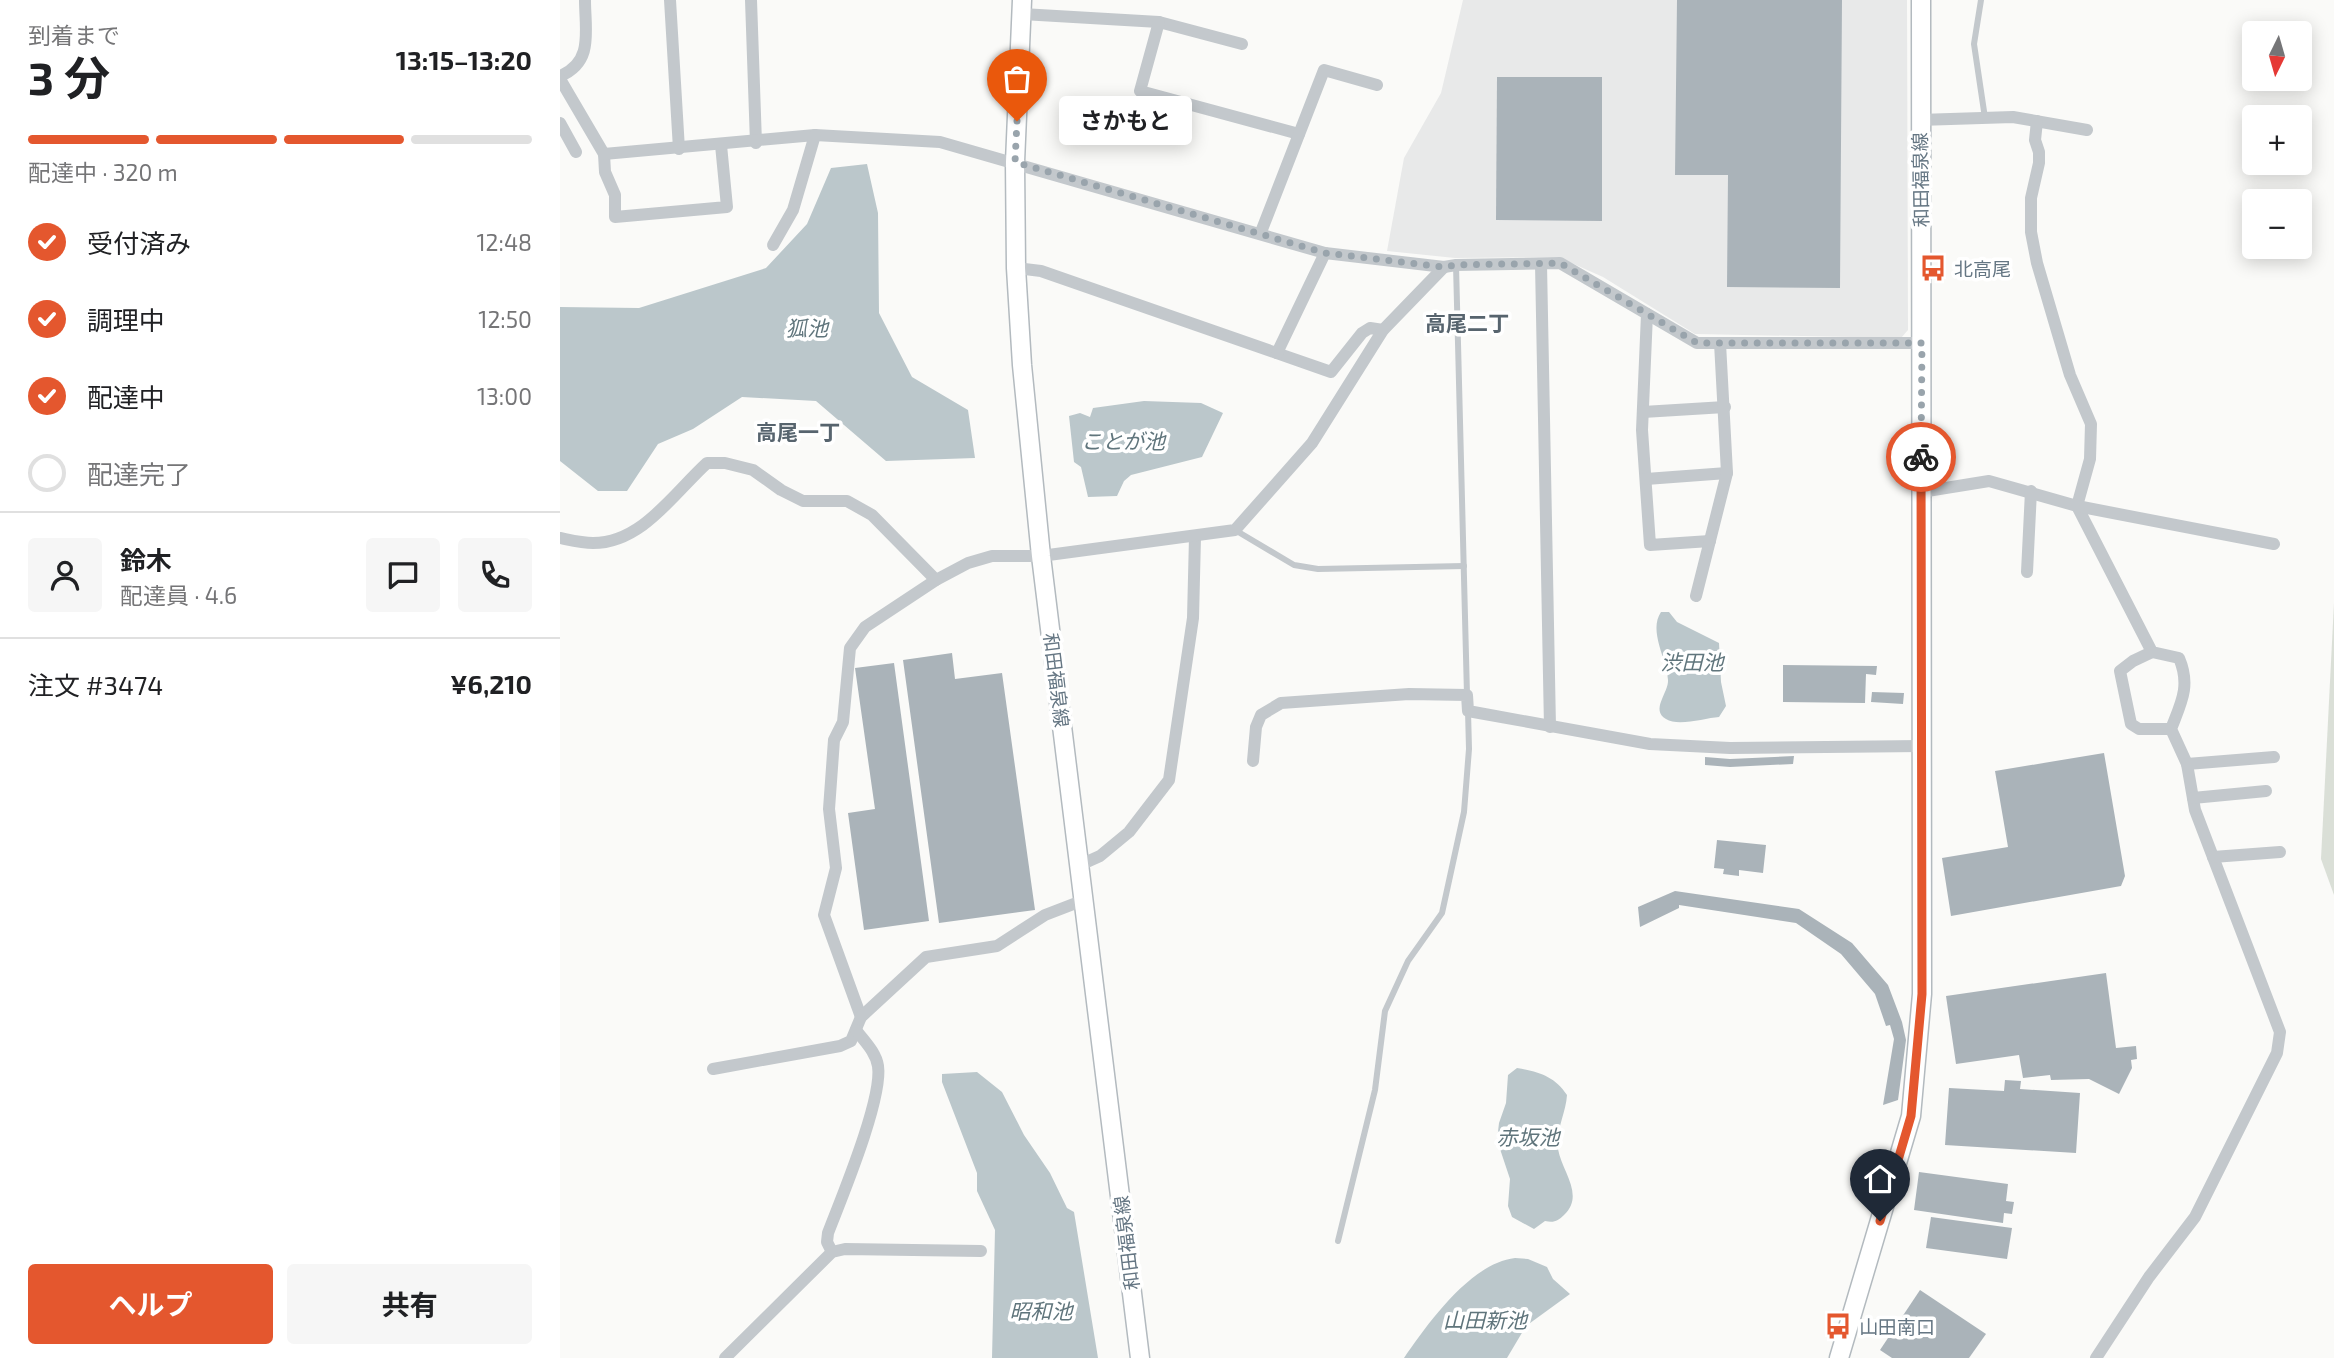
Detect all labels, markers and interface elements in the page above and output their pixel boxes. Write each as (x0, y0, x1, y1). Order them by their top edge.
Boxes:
text: 到着まで (28, 21, 120, 49)
north arrow (2242, 21, 2312, 91)
map controls (2242, 21, 2312, 259)
text: 13:15–13:20 (396, 44, 532, 75)
text: 3 分 (28, 49, 110, 104)
pin (987, 49, 1047, 121)
icon: bag (998, 60, 1036, 98)
callout: さかもと (1059, 96, 1192, 146)
button: + (2242, 105, 2312, 175)
text: さかもと (1080, 106, 1171, 134)
street label: 和田福泉線 (1908, 132, 1932, 228)
text: 配達中 · 320 m (28, 158, 178, 186)
button: − (2242, 189, 2312, 259)
icon: check (28, 223, 66, 261)
text: 受付済み (87, 227, 191, 258)
text: 12:48 (476, 228, 532, 256)
bus stop icon: 北高尾 (1918, 253, 1948, 283)
place label: 北高尾 (1954, 257, 2011, 280)
icon: check (28, 300, 66, 338)
text: 調理中 (87, 304, 165, 335)
text: 12:50 (478, 305, 532, 333)
district label: 高尾二丁 (1425, 310, 1509, 335)
water label: 狐池 (786, 315, 830, 340)
icon: check (28, 377, 66, 415)
text: 配達中 (87, 381, 165, 412)
text: 13:00 (477, 382, 532, 410)
district label: 高尾一丁 (756, 419, 840, 444)
courier (1886, 422, 1956, 492)
water label: ことが池 (1081, 428, 1167, 453)
icon: bike (1902, 438, 1940, 476)
text: 配達完了 (87, 458, 191, 489)
button: person (28, 538, 102, 612)
button: chat (366, 538, 440, 612)
button: phone (458, 538, 532, 612)
text: 鈴木 (120, 544, 172, 575)
text: 配達員 · 4.6 (120, 581, 237, 609)
street label: 和田福泉線 (1040, 631, 1074, 729)
water label: 渋田池 (1661, 649, 1725, 674)
text: ¥6,210 (450, 668, 532, 699)
text: 注文 #3474 (28, 669, 163, 700)
water label: 赤坂池 (1497, 1124, 1561, 1149)
pin (1850, 1149, 1910, 1221)
icon: home (1861, 1160, 1899, 1198)
street label: 和田福泉線 (1109, 1194, 1143, 1292)
button: ヘルプ (28, 1264, 273, 1344)
button: 共有 (287, 1264, 532, 1344)
water label: 昭和池 (1010, 1298, 1074, 1323)
water label: 山田新池 (1443, 1307, 1529, 1332)
bus stop icon: 山田南口 (1823, 1311, 1853, 1341)
place label: 山田南口 (1859, 1315, 1935, 1338)

